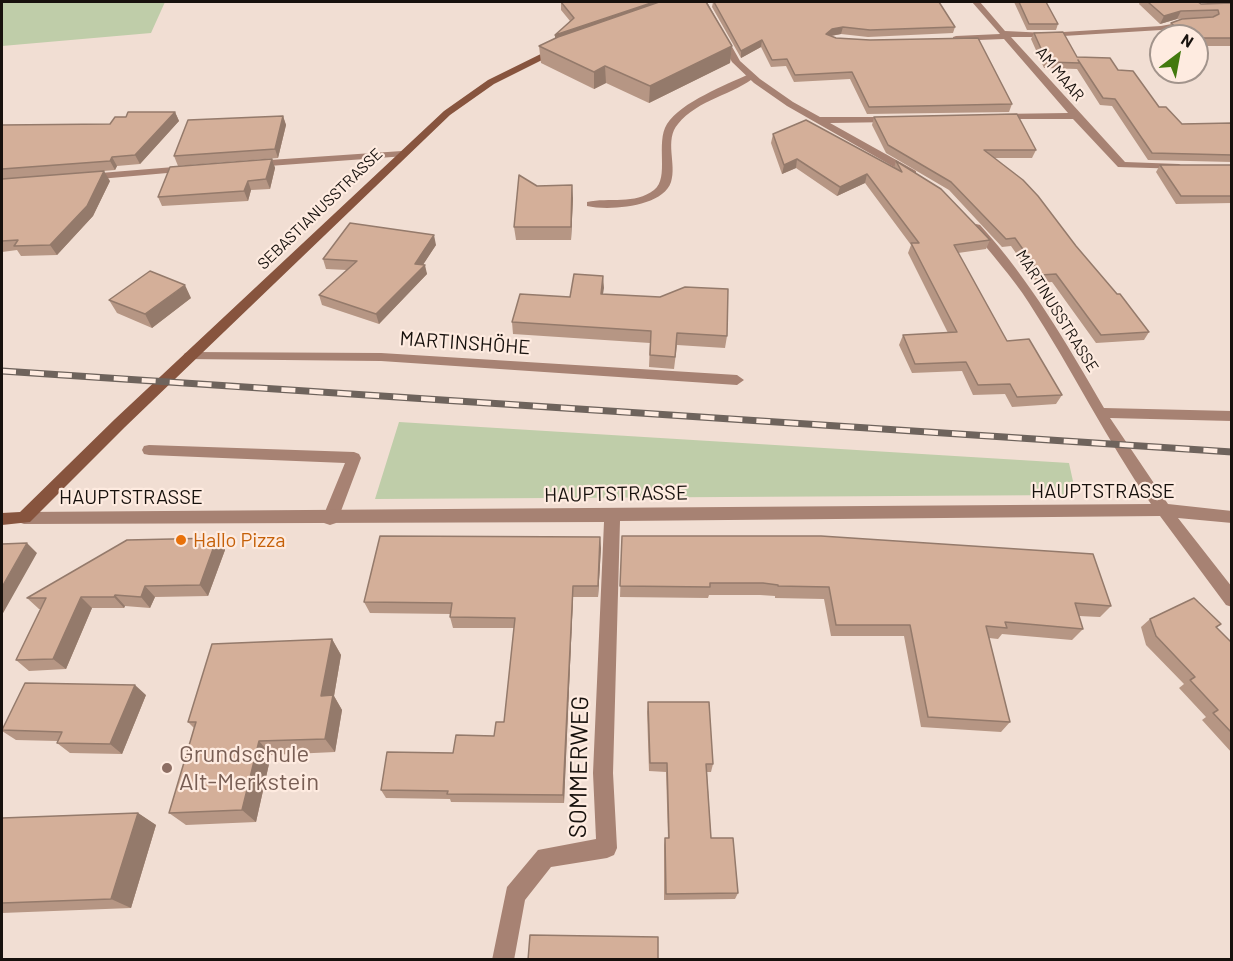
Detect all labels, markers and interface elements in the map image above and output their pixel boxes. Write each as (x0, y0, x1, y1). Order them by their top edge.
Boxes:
north arrow (1149, 24, 1209, 84)
text: N (1178, 29, 1197, 51)
street label: AM MAAR (1032, 43, 1088, 105)
street label: SEBASTIANUSSTRASSE (254, 144, 386, 274)
street label: MARTINUSSTRASSE (1012, 246, 1102, 376)
street label: MARTINSHÖHE (399, 326, 531, 360)
street label: HAUPTSTRASSE (1031, 479, 1175, 503)
street label: HAUPTSTRASSE (544, 481, 688, 507)
street label: HAUPTSTRASSE (59, 485, 203, 509)
place label: Hallo Pizza (193, 528, 285, 552)
marker: Hallo Pizza (174, 533, 188, 547)
street label: SOMMERWEG (563, 696, 595, 838)
place label: Grundschule Alt-Merkstein (179, 740, 319, 796)
marker: Grundschule Alt-Merkstein (160, 761, 174, 775)

